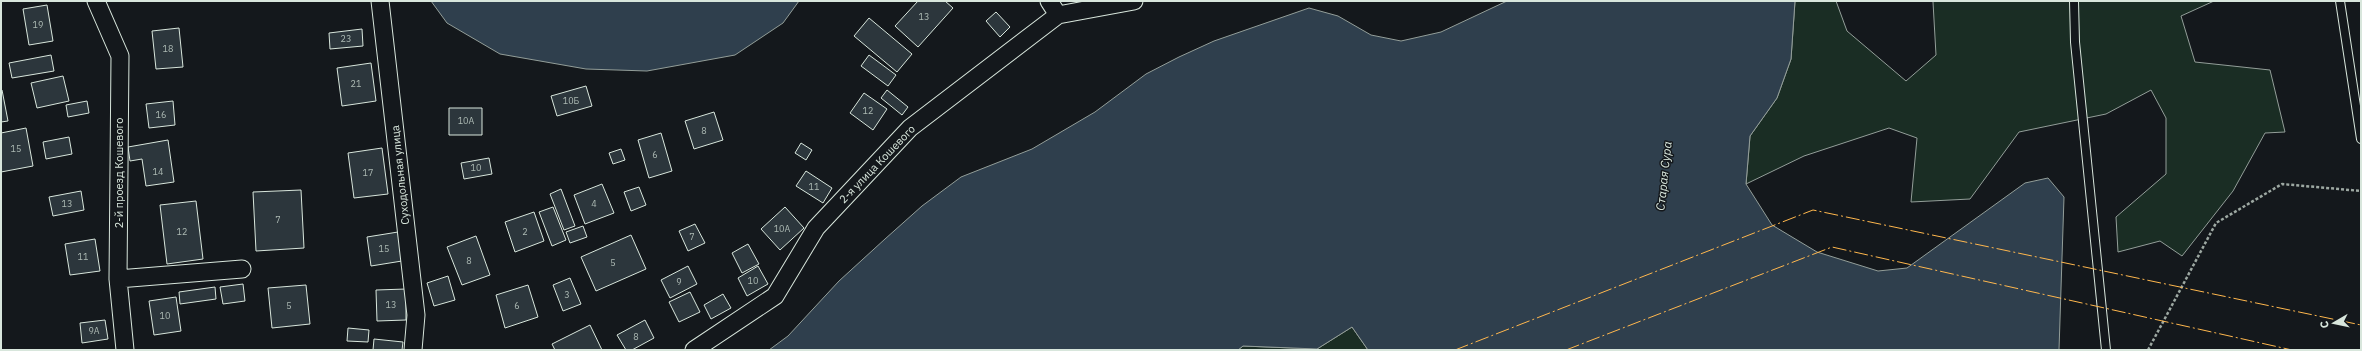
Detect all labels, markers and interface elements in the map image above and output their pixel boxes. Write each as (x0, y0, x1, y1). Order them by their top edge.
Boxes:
house number: 13 (919, 11, 929, 22)
house number: 19 (33, 19, 43, 30)
house number: 23 (341, 33, 351, 44)
house number: 18 (163, 43, 173, 54)
house number: 21 (351, 78, 361, 89)
house number: 10Б (563, 95, 580, 106)
house number: 12 (863, 105, 873, 116)
house number: 16 (156, 109, 166, 120)
house number: 10А (458, 115, 475, 126)
street label: 2-й проезд Кошевого (112, 118, 126, 228)
street label: 2-я улица Кошевого (836, 122, 918, 206)
street label: Суходольная улица (388, 125, 412, 225)
house number: 8 (701, 125, 707, 136)
water label: Старая Сура (1652, 141, 1675, 211)
house number: 15 (11, 143, 21, 154)
house number: 6 (652, 149, 658, 160)
house number: 10 (471, 162, 481, 173)
house number: 14 (153, 166, 163, 177)
house number: 17 (363, 167, 373, 178)
house number: 11 (809, 181, 819, 192)
house number: 13 (62, 198, 72, 209)
house number: 4 (591, 198, 597, 209)
house number: 7 (275, 214, 281, 225)
house number: 10А (774, 223, 791, 234)
house number: 12 (177, 226, 187, 237)
house number: 2 (522, 226, 528, 237)
house number: 7 (689, 231, 695, 242)
house number: 15 (379, 243, 389, 254)
house number: 11 (78, 251, 88, 262)
house number: 8 (466, 255, 472, 266)
house number: 5 (610, 257, 616, 268)
house number: 10 (748, 275, 758, 286)
house number: 9 (676, 276, 682, 287)
house number: 3 (564, 289, 570, 300)
house number: 13 (386, 299, 396, 310)
house number: 5 (286, 300, 292, 311)
house number: 6 (514, 300, 520, 311)
north arrow (2314, 303, 2354, 343)
house number: 10 (160, 310, 170, 321)
text: С (2317, 320, 2332, 329)
house number: 9А (88, 325, 100, 336)
house number: 8 (633, 331, 639, 342)

